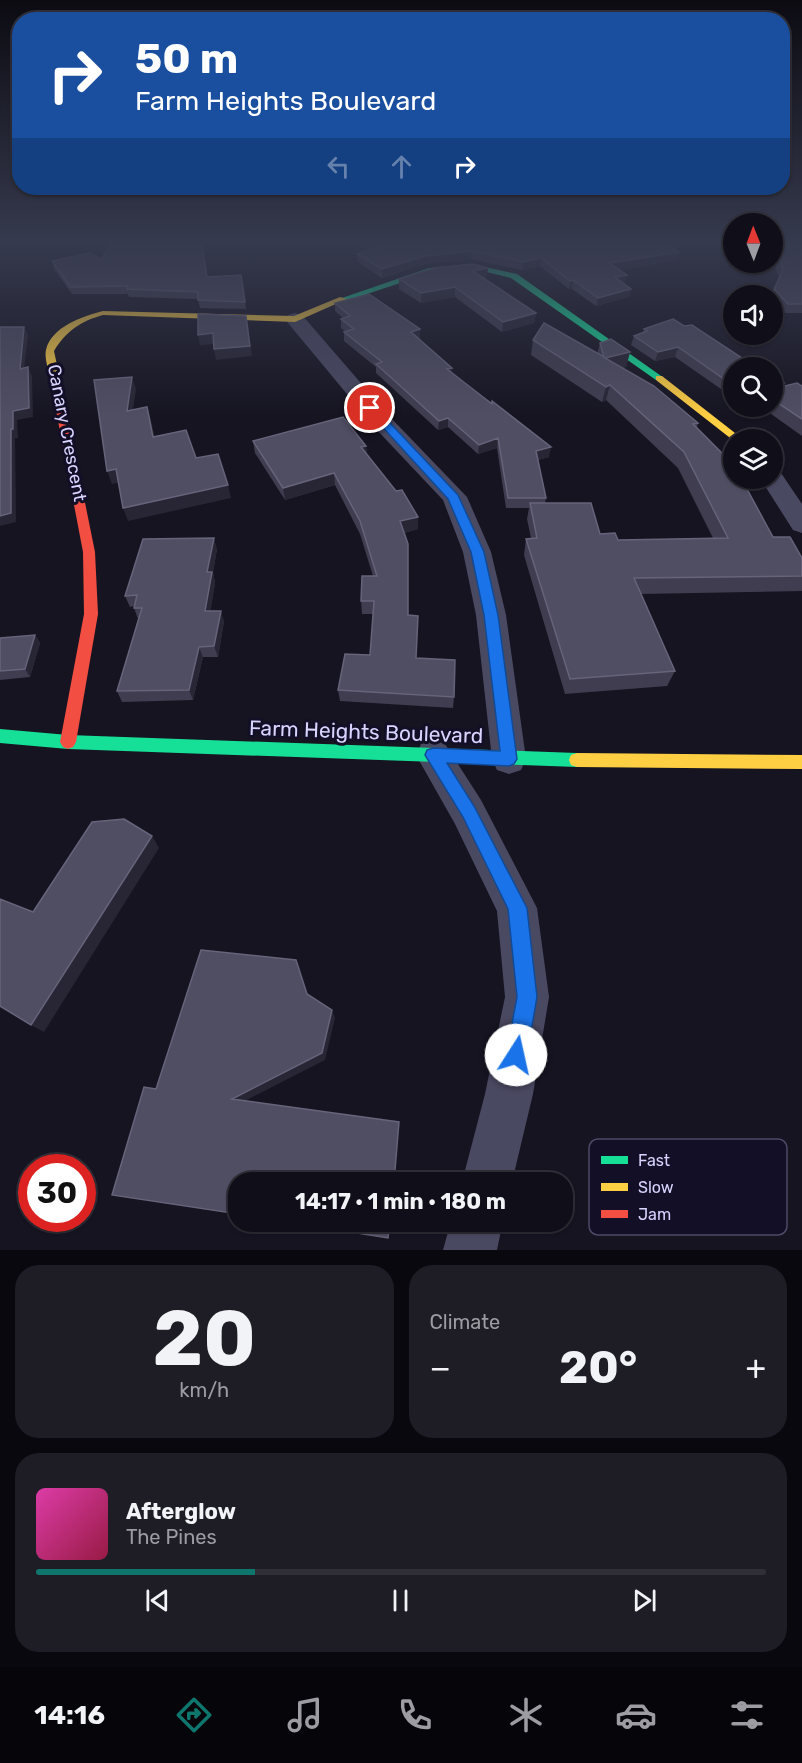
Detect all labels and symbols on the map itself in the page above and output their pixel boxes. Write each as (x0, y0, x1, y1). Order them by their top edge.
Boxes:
north arrow (723, 213, 783, 273)
street label: Canary Crescent (43, 363, 91, 503)
pin (344, 382, 395, 433)
street label: Farm Heights Boulevard (248, 715, 484, 748)
position arrow (484, 1023, 548, 1087)
legend (589, 1139, 787, 1235)
text: Fast (638, 1151, 670, 1170)
speed limit sign: 30 (18, 1154, 96, 1232)
text: Slow (638, 1178, 674, 1197)
text: Jam (638, 1205, 671, 1224)

